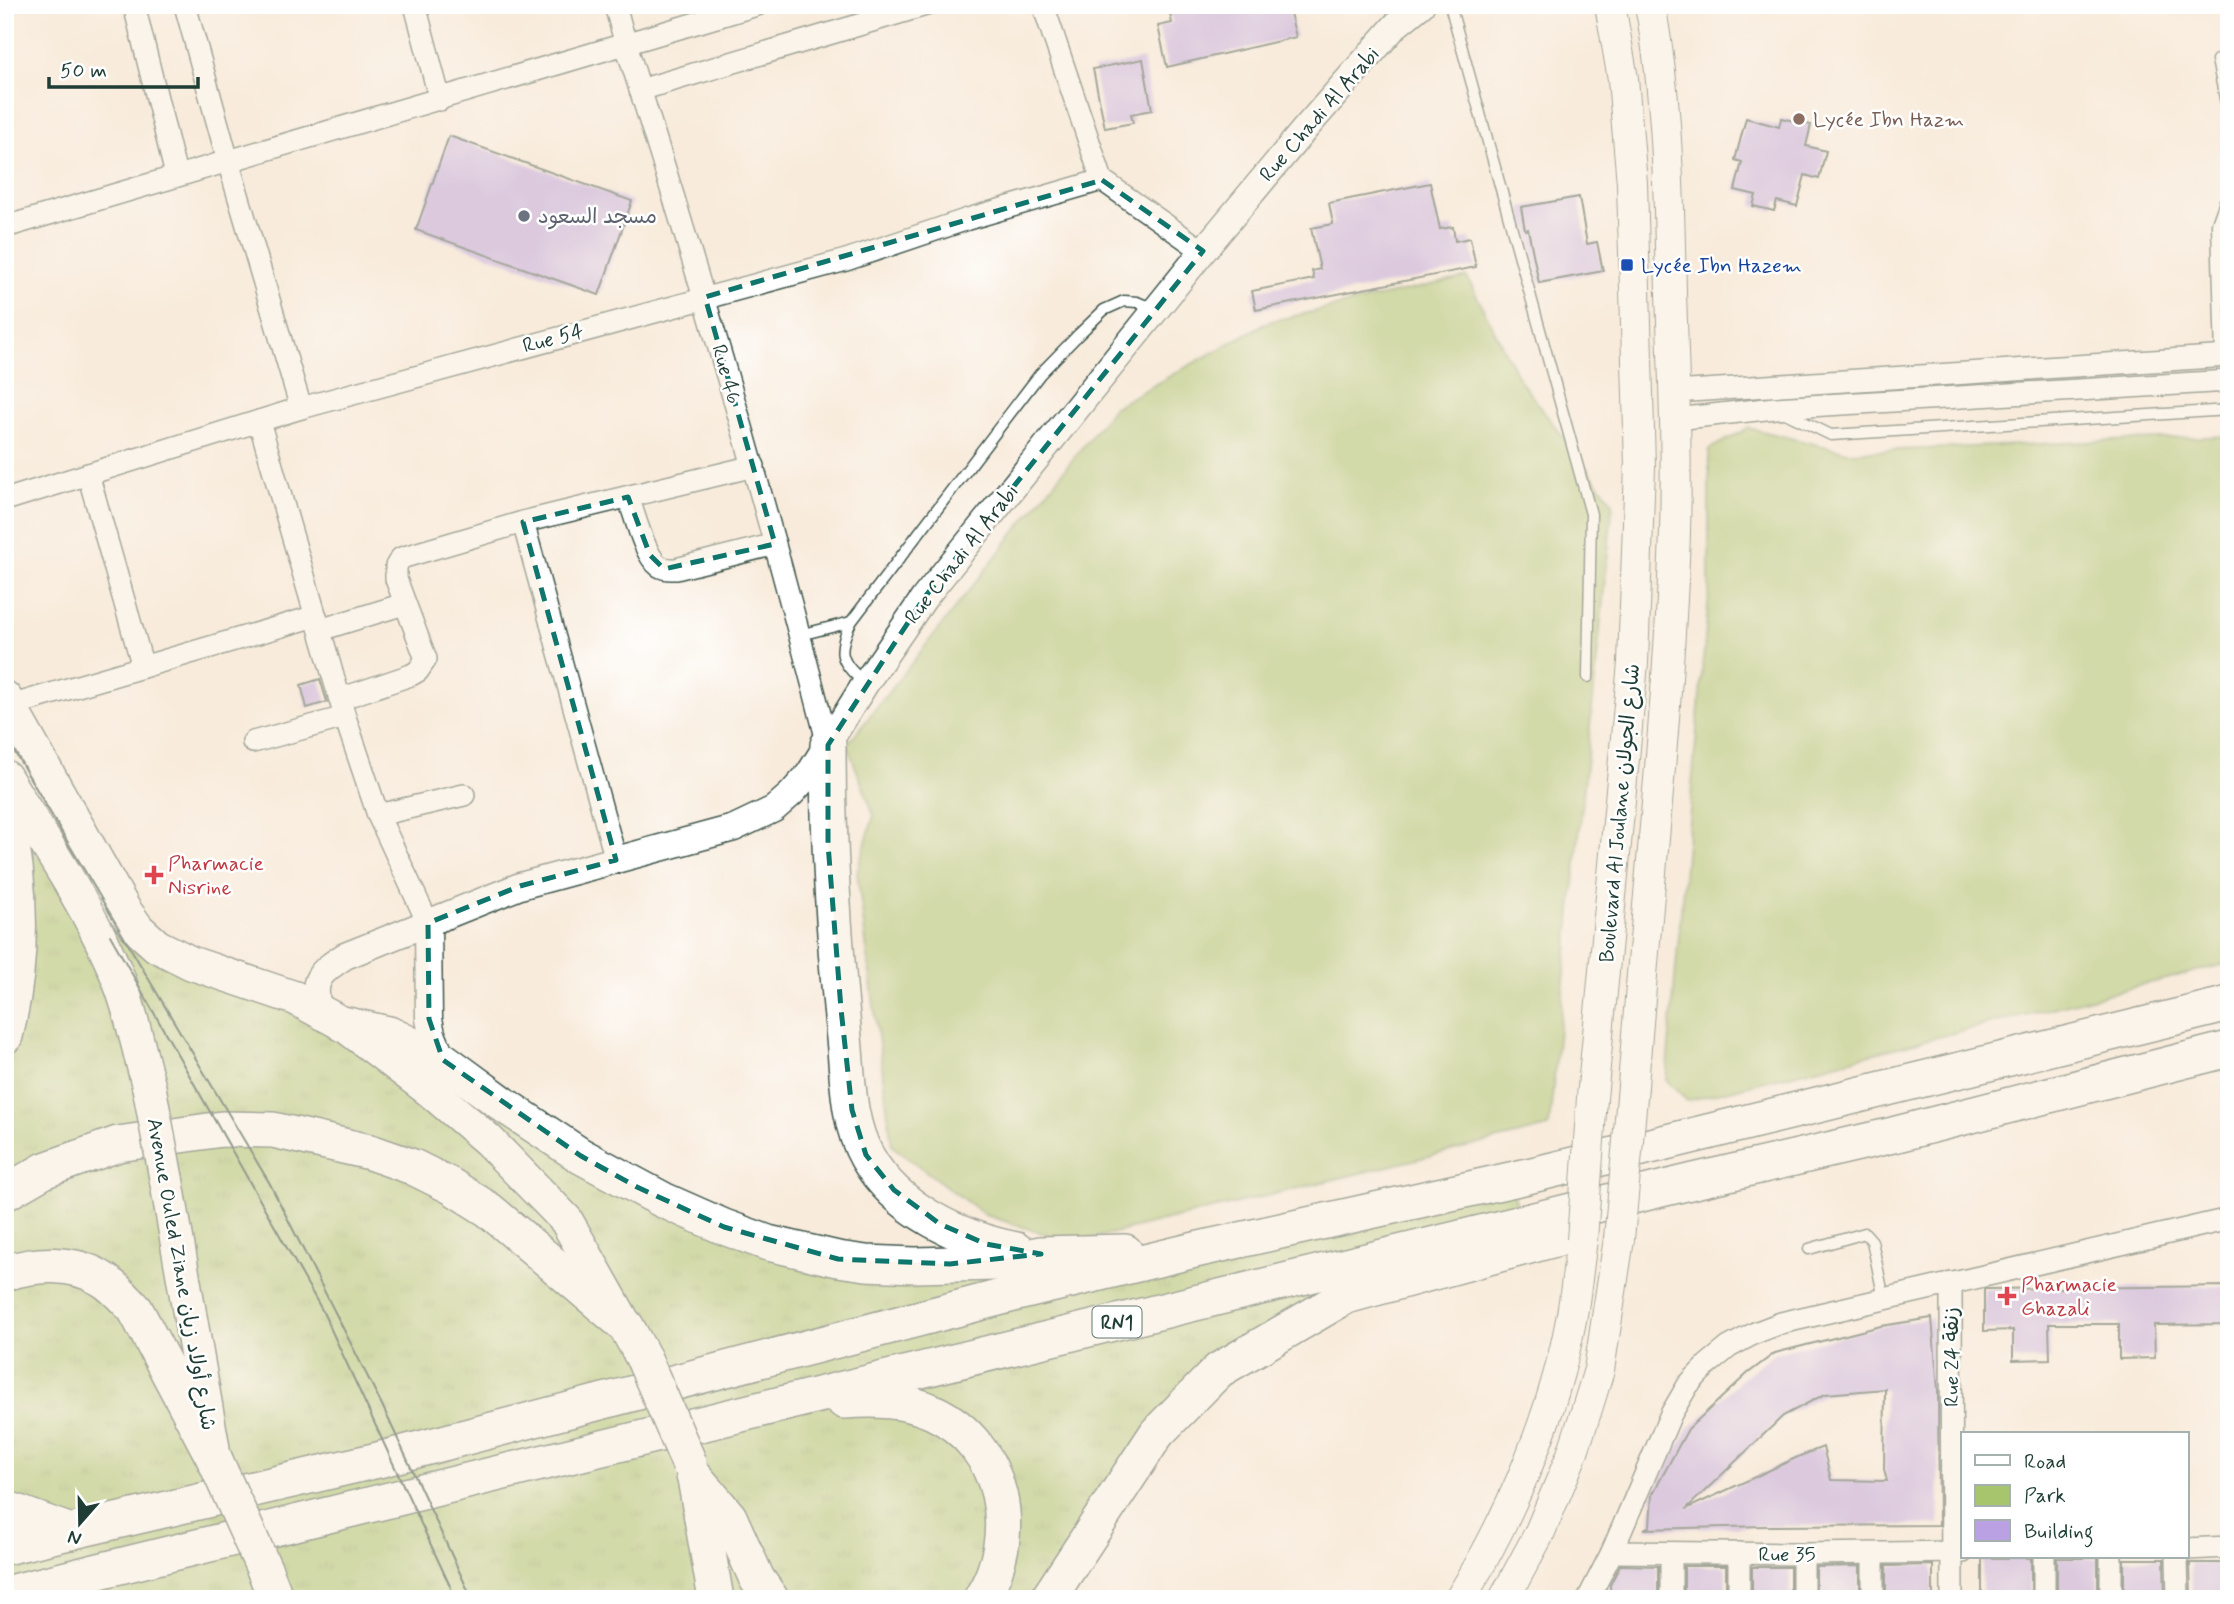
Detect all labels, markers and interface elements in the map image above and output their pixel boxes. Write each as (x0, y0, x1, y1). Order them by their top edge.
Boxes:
street label: Rue Chadi Al Arabi (1253, 41, 1386, 188)
scale bar (49, 46, 198, 90)
text: 50 m (60, 57, 107, 85)
place label: Lycée Ibn Hazm (1813, 106, 1964, 134)
marker: Lycée Ibn Hazm (1791, 111, 1807, 127)
place label: مسجد السعود (538, 203, 657, 231)
marker: مسجد السعود (516, 208, 532, 224)
place label: Lycée Ibn Hazem (1641, 252, 1802, 280)
marker: Lycée Ibn Hazem (1619, 257, 1635, 273)
street label: Rue 54 (520, 317, 587, 361)
street label: Rue 46 (704, 341, 748, 407)
street label: Rue Chadi Al Arabi (898, 479, 1025, 630)
street label: Boulevard Al Joulane شارع الجولان (1593, 662, 1647, 964)
place label: Pharmacie Nisrine (168, 850, 264, 902)
marker: Pharmacie Nisrine (146, 867, 162, 883)
street label: Avenue Ouled Ziane شارع أولاد زيان (140, 1116, 222, 1433)
place label: Pharmacie Ghazali (2021, 1271, 2117, 1323)
marker: Pharmacie Ghazali (1999, 1288, 2015, 1304)
road number: RN1 (1092, 1306, 1142, 1338)
street label: Rue 24 زنقة (1938, 1307, 1966, 1407)
legend (1961, 1432, 2188, 1558)
text: Road (2024, 1448, 2066, 1476)
text: Park (2024, 1482, 2066, 1510)
north arrow (46, 1488, 116, 1558)
text: Building (2024, 1518, 2094, 1548)
text: N (64, 1524, 85, 1551)
street label: Rue 35 (1758, 1541, 1816, 1569)

